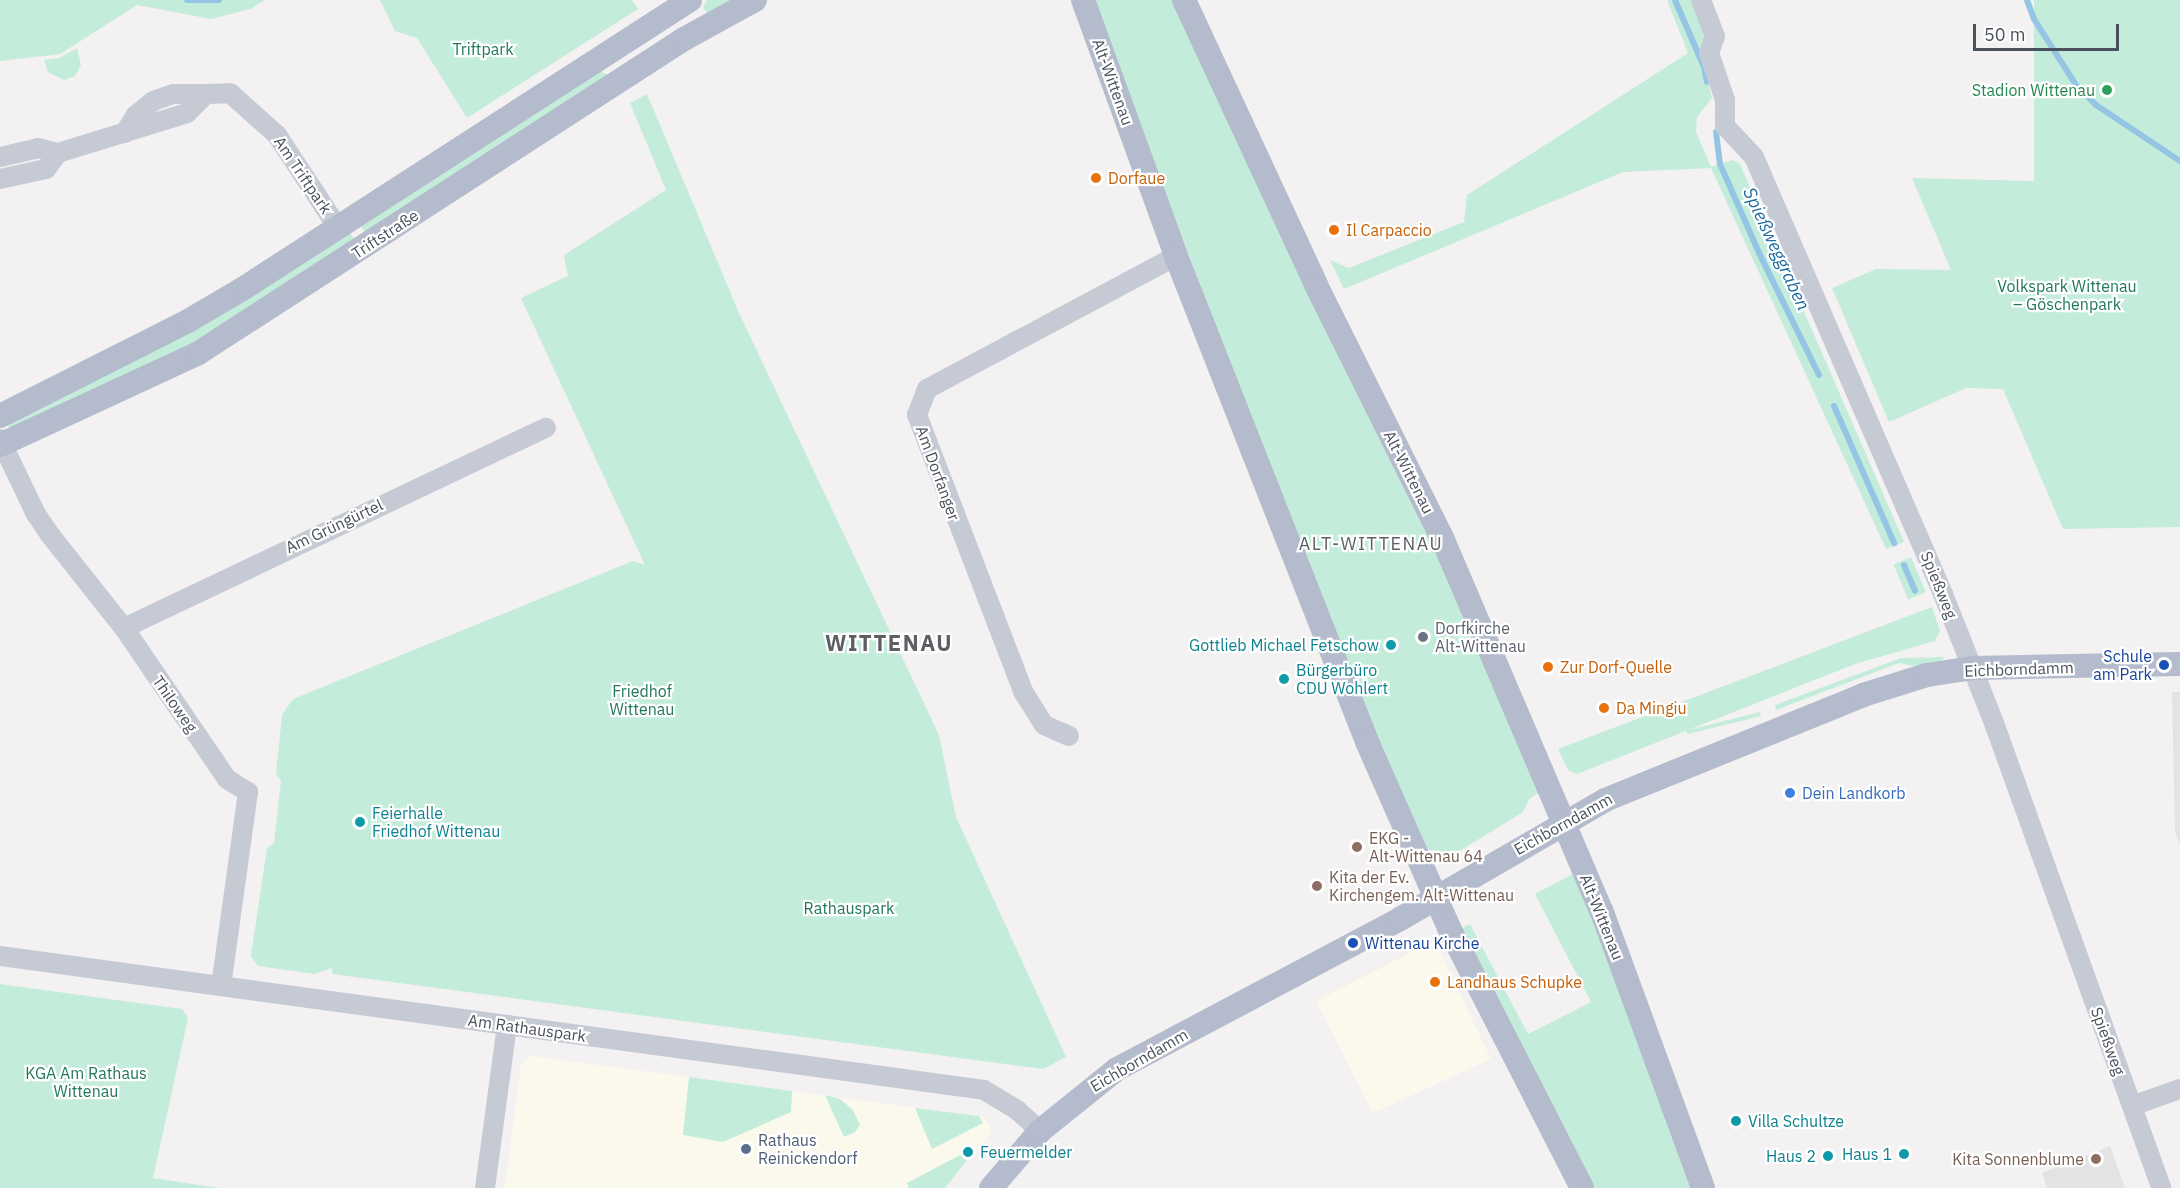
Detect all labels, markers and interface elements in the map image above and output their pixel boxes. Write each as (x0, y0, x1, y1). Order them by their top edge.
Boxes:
scale bar (1976, 12, 2122, 50)
text: 50 m (1984, 23, 2026, 46)
street label: Alt-Wittenau (1088, 36, 1138, 128)
park label: Triftpark (452, 39, 514, 59)
place label: Stadion Wittenau (1972, 80, 2095, 100)
marker: Stadion Wittenau (2100, 83, 2114, 97)
street label: Am Triftpark (270, 133, 336, 217)
place label: Dorfaue (1108, 168, 1165, 188)
marker: Dorfaue (1089, 171, 1103, 185)
water label: Spießweggraben (1738, 184, 1814, 314)
street label: Triftstraße (348, 205, 422, 263)
place label: Il Carpaccio (1346, 220, 1432, 240)
marker: Il Carpaccio (1327, 223, 1341, 237)
park label: Volkspark Wittenau – Göschenpark (1997, 276, 2137, 314)
street label: Am Dorfanger (912, 423, 964, 523)
street label: Alt-Wittenau (1380, 427, 1438, 517)
street label: Am Grüngürtel (282, 495, 386, 557)
district label: ALT-WITTENAU (1299, 533, 1443, 555)
street label: Spießweg (1917, 549, 1961, 621)
place label: Dorfkirche Alt-Wittenau (1435, 618, 1526, 656)
district label: WITTENAU (825, 630, 953, 656)
marker: Dorfkirche Alt-Wittenau (1416, 630, 1430, 644)
place label: Gottlieb Michael Fetschow (1189, 635, 1379, 655)
marker: Gottlieb Michael Fetschow (1384, 638, 1398, 652)
place label: Schule am Park (2093, 646, 2152, 684)
place label: Zur Dorf-Quelle (1560, 657, 1672, 677)
street label: Eichborndamm (1964, 657, 2074, 681)
marker: Schule am Park (2157, 658, 2171, 672)
place label: Bürgerbüro CDU Wohlert (1296, 660, 1388, 698)
marker: Zur Dorf-Quelle (1541, 660, 1555, 674)
street label: Thiloweg (149, 672, 201, 736)
marker: Bürgerbüro CDU Wohlert (1277, 672, 1291, 686)
park label: Friedhof Wittenau (610, 681, 674, 719)
place label: Da Mingiu (1616, 698, 1687, 718)
marker: Da Mingiu (1597, 701, 1611, 715)
place label: Dein Landkorb (1802, 783, 1906, 803)
marker: Dein Landkorb (1783, 786, 1797, 800)
street label: Eichborndamm (1510, 789, 1616, 859)
place label: Feierhalle Friedhof Wittenau (372, 803, 500, 841)
marker: Feierhalle Friedhof Wittenau (353, 815, 367, 829)
place label: EKG - Alt-Wittenau 64 (1369, 828, 1483, 866)
marker: EKG - Alt-Wittenau 64 (1350, 840, 1364, 854)
place label: Kita der Ev. Kirchengem. Alt-Wittenau (1329, 867, 1514, 905)
street label: Alt-Wittenau (1576, 871, 1628, 963)
marker: Kita der Ev. Kirchengem. Alt-Wittenau (1310, 879, 1324, 893)
park label: Rathauspark (804, 898, 894, 918)
place label: Wittenau Kirche (1365, 933, 1479, 953)
marker: Wittenau Kirche (1346, 936, 1360, 950)
place label: Landhaus Schupke (1447, 972, 1582, 992)
marker: Landhaus Schupke (1428, 975, 1442, 989)
street label: Spießweg (2087, 1004, 2129, 1078)
street label: Am Rathauspark (467, 1010, 587, 1046)
street label: Eichborndamm (1087, 1024, 1191, 1096)
park label: KGA Am Rathaus Wittenau (25, 1063, 147, 1101)
place label: Villa Schultze (1748, 1111, 1844, 1131)
marker: Villa Schultze (1729, 1114, 1743, 1128)
place label: Rathaus Reinickendorf (758, 1130, 857, 1168)
marker: Rathaus Reinickendorf (739, 1142, 753, 1156)
place label: Feuermelder (980, 1142, 1072, 1162)
place label: Haus 1 (1842, 1144, 1892, 1164)
marker: Feuermelder (961, 1145, 975, 1159)
place label: Haus 2 (1766, 1146, 1816, 1166)
marker: Haus 1 (1897, 1147, 1911, 1161)
marker: Haus 2 (1821, 1149, 1835, 1163)
place label: Kita Sonnenblume (1952, 1149, 2084, 1169)
marker: Kita Sonnenblume (2089, 1152, 2103, 1166)

